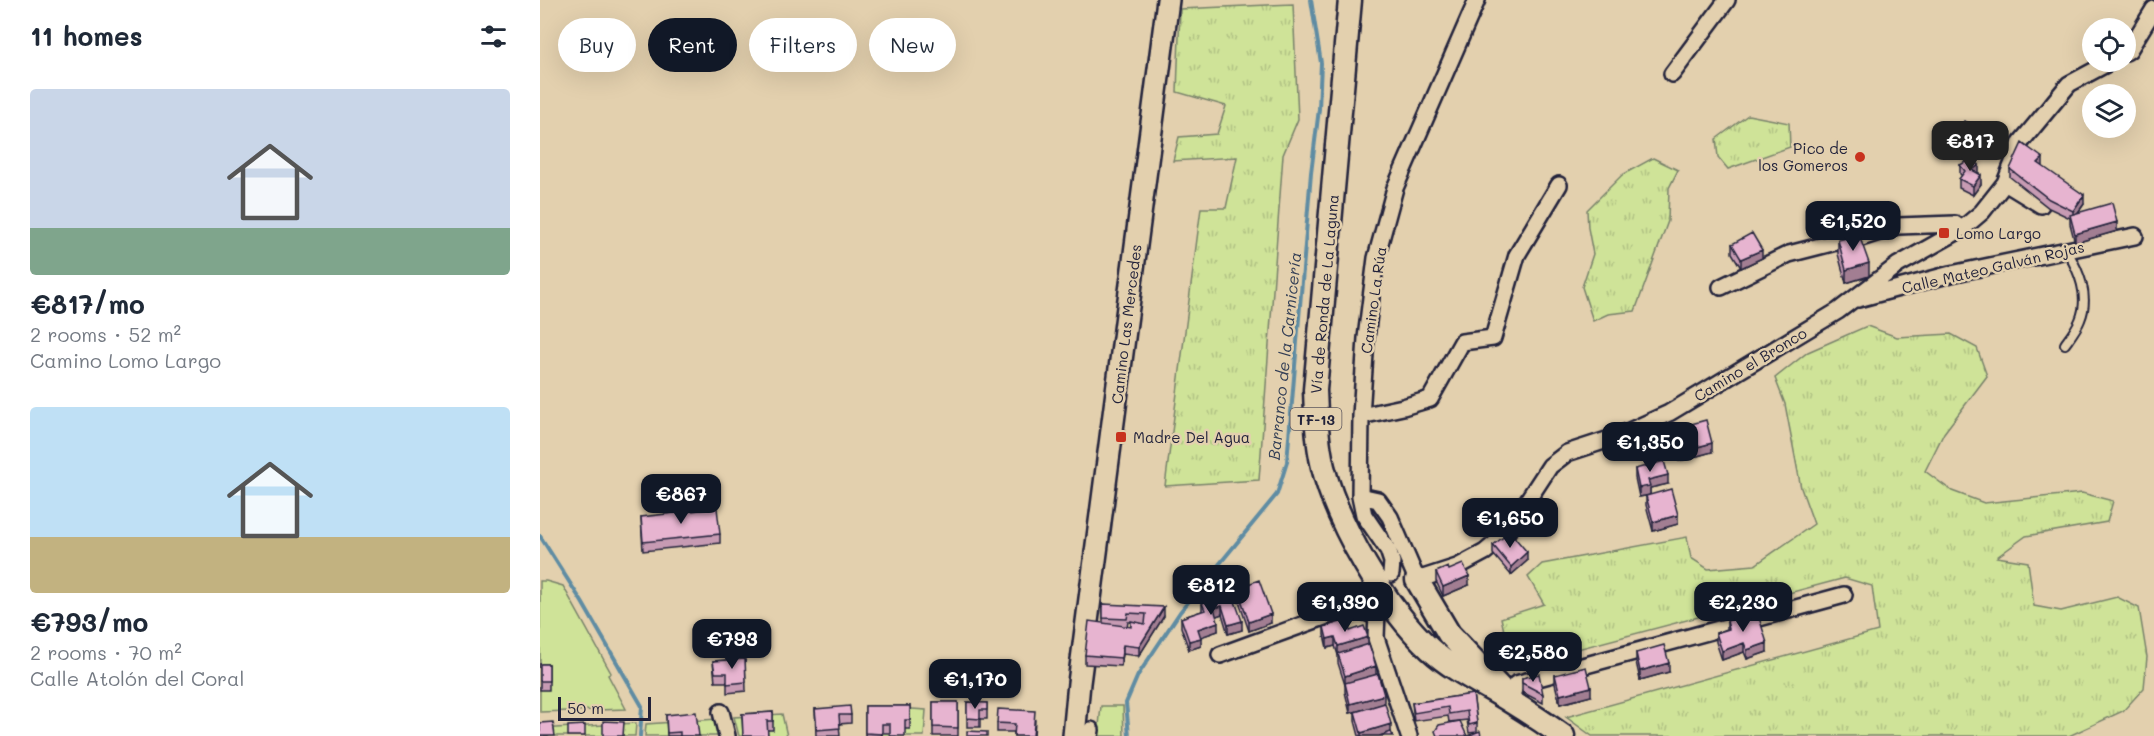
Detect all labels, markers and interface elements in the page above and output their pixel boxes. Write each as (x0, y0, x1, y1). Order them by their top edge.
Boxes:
chip: Buy (558, 18, 636, 72)
chip: Rent (648, 18, 737, 72)
chip: Filters (749, 18, 857, 72)
chip: New (869, 18, 956, 72)
map controls (2082, 18, 2136, 138)
button: locate (2082, 18, 2136, 72)
text: 11 homes (30, 19, 143, 53)
icon: filters (477, 20, 510, 53)
button: layers (2082, 84, 2136, 138)
pin: €817 (1934, 121, 2006, 172)
text: €817 (1946, 127, 1994, 153)
icon: home (216, 128, 324, 236)
place label: Pico de los Gomeros (1758, 138, 1848, 175)
marker: Pico de los Gomeros (1853, 150, 1867, 164)
street label: Vía de Ronda de La Laguna (1305, 194, 1343, 394)
pin: €1,520 (1804, 201, 1902, 252)
text: €1,520 (1820, 207, 1886, 233)
place label: Lomo Largo (1956, 223, 2041, 243)
marker: Lomo Largo (1937, 226, 1951, 240)
street label: Calle Mateo Galván Rojas (1900, 236, 2086, 298)
street label: Camino Las Mercedes (1106, 243, 1146, 405)
street label: Camino La Rúa (1356, 245, 1390, 355)
water label: Barranco de la Carnicería (1263, 251, 1305, 461)
text: €817/mo (30, 287, 145, 321)
text: 2 rooms · 52 m² (30, 321, 181, 347)
street label: Camino el Bronco (1690, 322, 1810, 406)
text: Camino Lomo Largo (30, 347, 221, 373)
road number: TF-13 (1290, 408, 1342, 430)
pin: €1,350 (1601, 422, 1699, 473)
place label: Madre Del Agua (1133, 427, 1250, 447)
text: €1,350 (1616, 428, 1684, 454)
marker: Madre Del Agua (1114, 430, 1128, 444)
icon: home (216, 446, 324, 554)
pin: €867 (645, 474, 717, 525)
text: €867 (655, 480, 707, 506)
pin: €1,650 (1461, 498, 1559, 549)
text: €1,650 (1476, 504, 1544, 530)
pin: €812 (1175, 565, 1247, 616)
text: €812 (1187, 571, 1235, 597)
pin: €1,390 (1296, 582, 1394, 633)
pin: €2,230 (1694, 582, 1792, 633)
text: €1,390 (1311, 588, 1379, 614)
text: €2,230 (1708, 588, 1778, 614)
text: €793/mo (30, 605, 148, 639)
pin: €793 (696, 619, 768, 670)
text: €793 (706, 625, 758, 651)
pin: €2,580 (1484, 632, 1582, 683)
text: €2,580 (1498, 638, 1568, 664)
text: 2 rooms · 70 m² (30, 639, 182, 665)
pin: €1,170 (926, 659, 1024, 710)
text: Calle Atolón del Coral (30, 665, 245, 691)
text: €1,170 (943, 665, 1007, 691)
scale bar (558, 694, 651, 722)
text: 50 m (567, 697, 604, 718)

